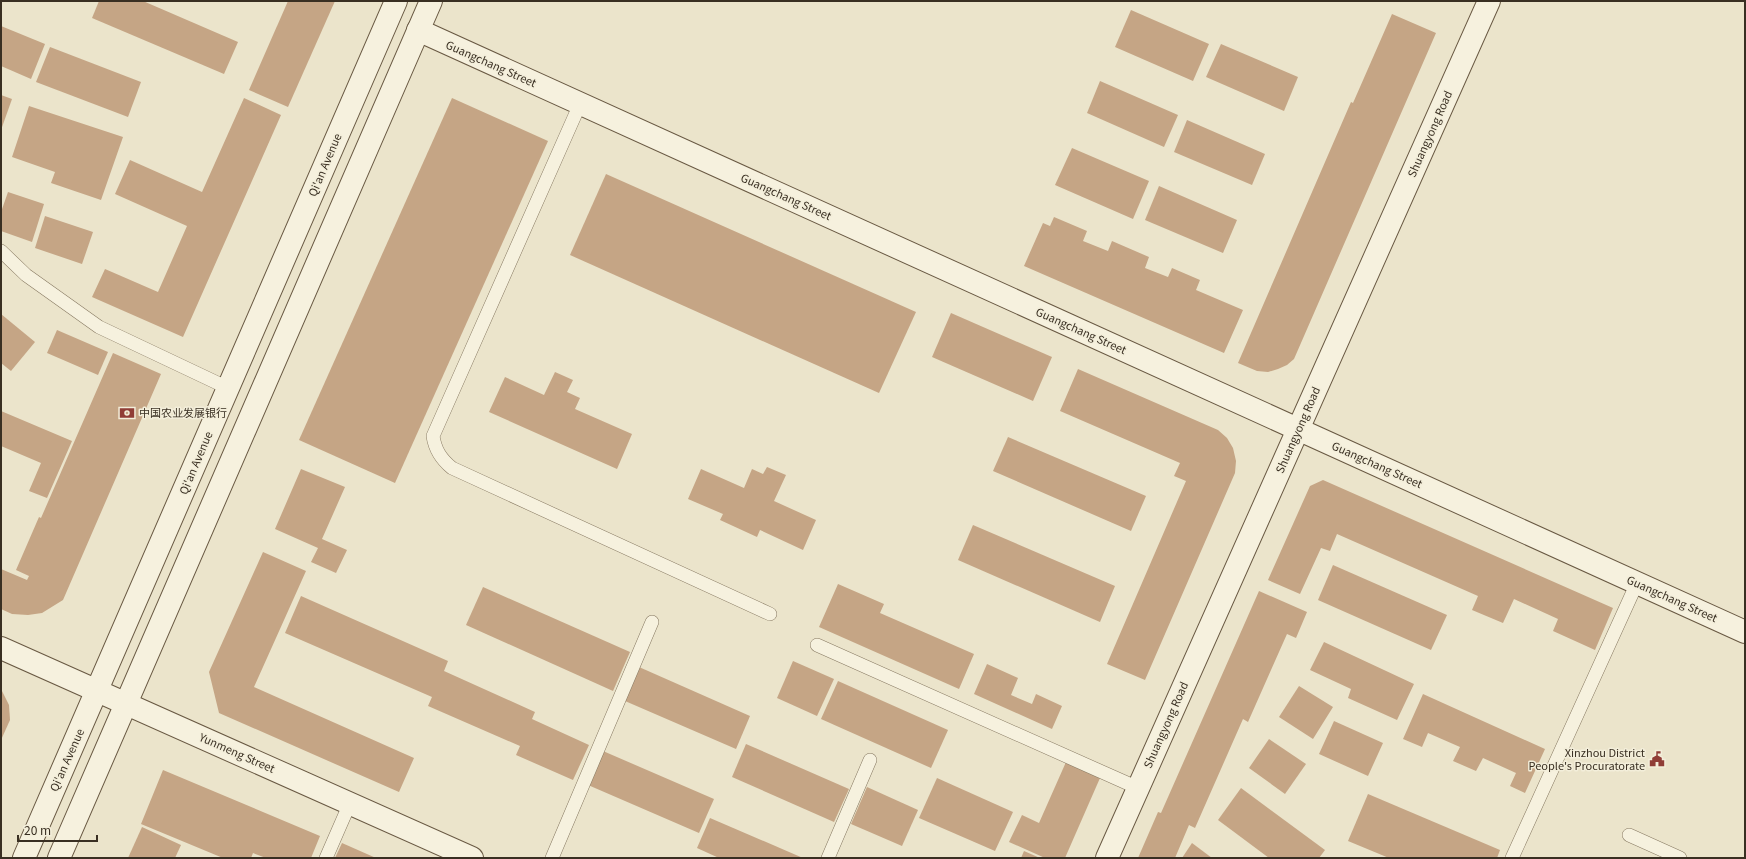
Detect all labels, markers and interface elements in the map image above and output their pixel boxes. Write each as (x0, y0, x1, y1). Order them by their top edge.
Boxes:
street label: Guangchang Street (444, 36, 539, 90)
street label: Shuangyong Road (1403, 88, 1455, 179)
street label: Qi'an Avenue (304, 130, 345, 199)
street label: Guangchang Street (739, 169, 834, 223)
street label: Guangchang Street (1034, 303, 1129, 357)
street label: Shuangyong Road (1271, 384, 1323, 475)
bank icon: 中国农业发展银行 (118, 404, 136, 422)
place label: 中国农业发展银行 (139, 404, 227, 420)
street label: Qi'an Avenue (175, 428, 216, 497)
street label: Guangchang Street (1330, 437, 1425, 491)
street label: Guangchang Street (1625, 571, 1720, 625)
street label: Shuangyong Road (1139, 679, 1191, 770)
street label: Qi'an Avenue (45, 726, 87, 794)
street label: Yunmeng Street (196, 728, 278, 776)
place label: Xinzhou District People's Procuratorate (1529, 744, 1645, 773)
public building icon: Xinzhou District People's Procuratorate (1648, 750, 1666, 768)
scale bar (18, 817, 97, 843)
text: 20 m (24, 821, 51, 838)

